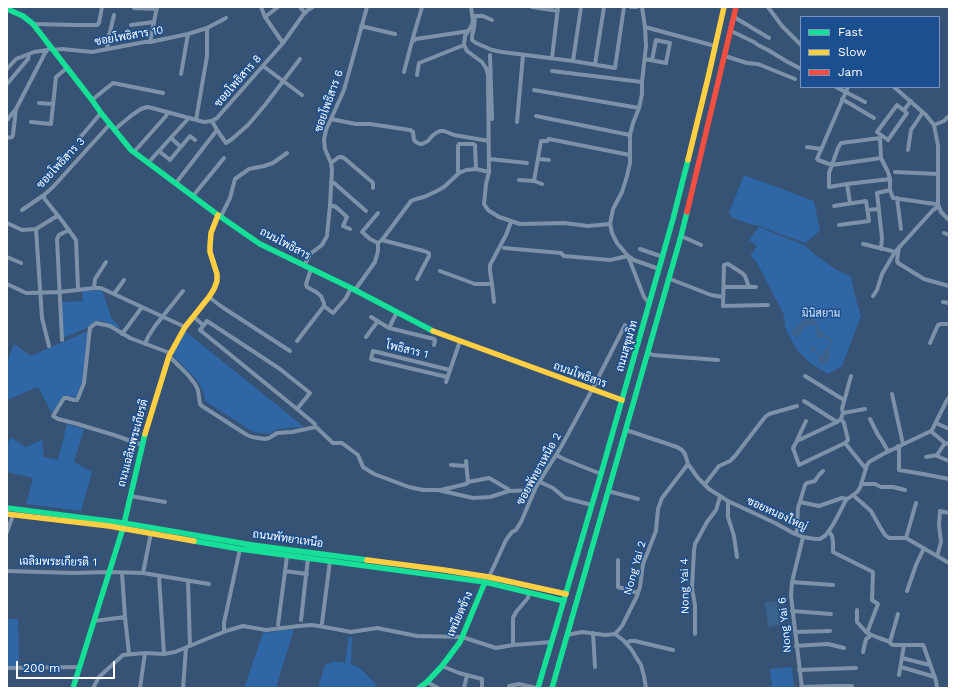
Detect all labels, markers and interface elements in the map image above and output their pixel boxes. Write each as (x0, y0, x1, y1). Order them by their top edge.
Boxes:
legend (800, 16, 940, 88)
street label: ซอยโพธิสาร 10 (94, 23, 164, 49)
text: Fast (838, 25, 863, 39)
text: Slow (838, 45, 866, 59)
street label: ซอยโพธิสาร 8 (212, 52, 264, 110)
text: Jam (838, 65, 863, 79)
street label: ซอยโพธิสาร 6 (312, 68, 346, 134)
street label: ซอยโพธิสาร 3 (34, 135, 88, 191)
street label: ถนนโพธิสาร (257, 225, 313, 263)
park label: มินิสยาม (802, 307, 840, 321)
street label: ถนนสุขุมวิท (613, 319, 641, 373)
street label: โพธิสาร 1 (384, 338, 430, 362)
street label: ถนนโพธิสาร (552, 359, 608, 391)
street label: ถนนเฉลิมพระเกียรติ (115, 398, 151, 488)
street label: ซอยพัทยาเหนือ 2 (514, 431, 564, 507)
street label: ซอยหนองใหญ่ (745, 494, 809, 534)
street label: ถนนพัทยาเหนือ (252, 528, 324, 550)
street label: Nong Yai 2 (621, 539, 649, 597)
street label: เฉลิมพระเกียรติ 1 (19, 555, 97, 569)
street label: Nong Yai 4 (678, 558, 692, 614)
street label: เพนียดช้าง (444, 589, 476, 639)
street label: Nong Yai 6 (776, 597, 794, 653)
scale bar (18, 653, 117, 679)
text: 200 m (23, 661, 60, 675)

